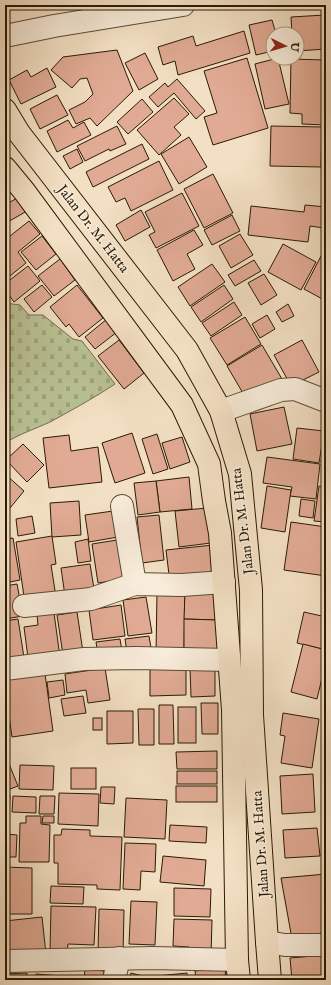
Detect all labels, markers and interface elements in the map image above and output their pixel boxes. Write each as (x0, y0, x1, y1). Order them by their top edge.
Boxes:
north arrow (265, 26, 305, 66)
text: U (287, 41, 301, 53)
street label: Jalan Dr. M. Hatta (52, 180, 134, 277)
street label: Jalan Dr. M. Hatta (227, 466, 259, 577)
street label: Jalan Dr. M. Hatta (248, 789, 274, 900)

